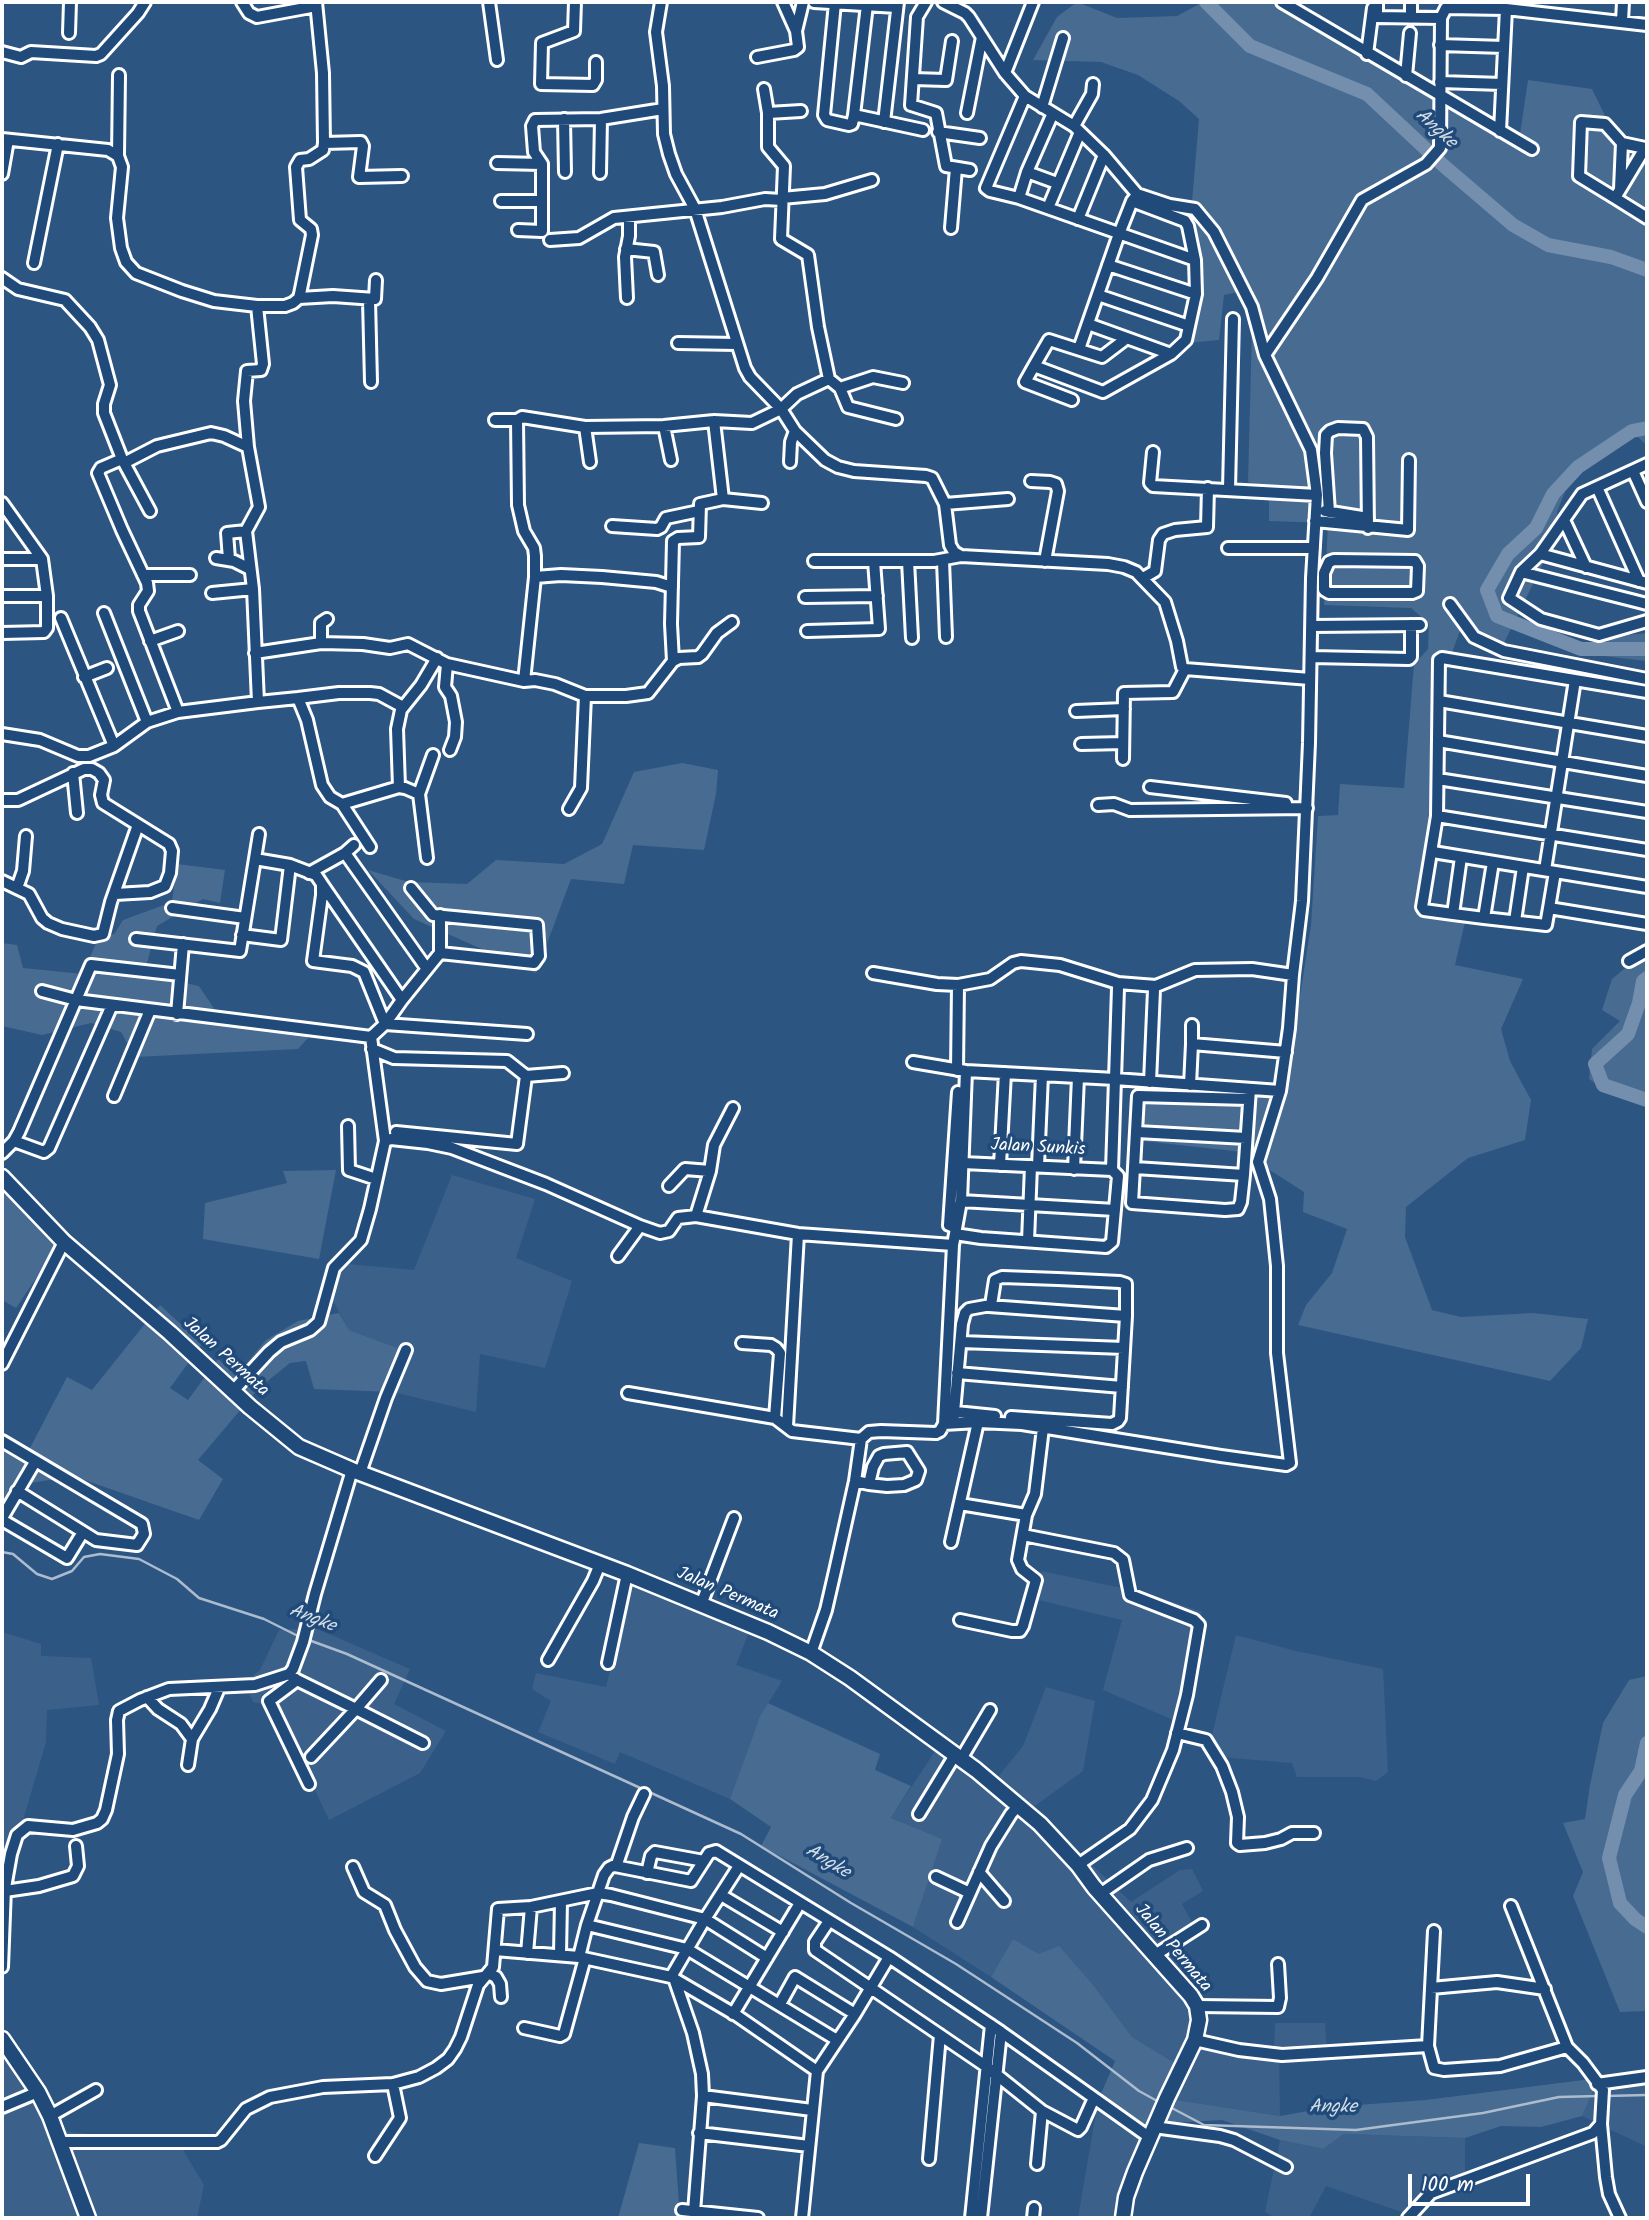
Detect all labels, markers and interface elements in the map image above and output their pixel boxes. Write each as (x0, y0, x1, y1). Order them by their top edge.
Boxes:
water label: Angke (1409, 105, 1461, 155)
street label: Jalan Sunkis (990, 1136, 1086, 1162)
street label: Jalan Permata (177, 1314, 273, 1402)
street label: Jalan Permata (673, 1564, 781, 1626)
water label: Angke (285, 1601, 339, 1639)
water label: Angke (800, 1841, 854, 1885)
street label: Jalan Permata (1129, 1900, 1215, 1998)
water label: Angke (1309, 2098, 1357, 2120)
scale bar (1411, 2160, 1534, 2204)
text: 100 m (1421, 2169, 1474, 2202)

